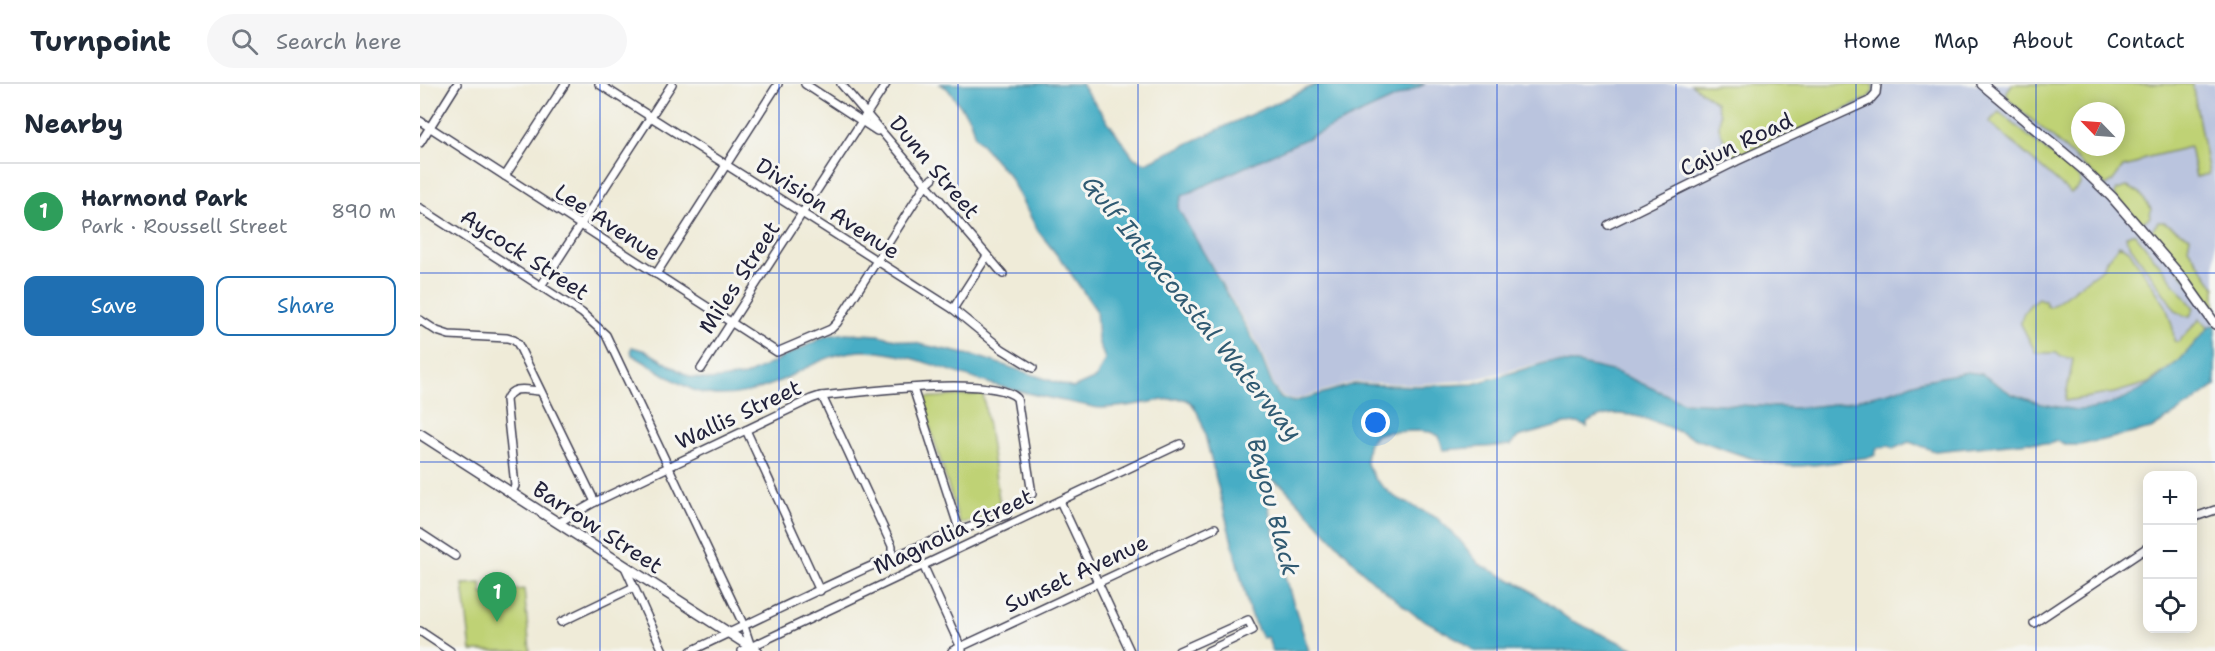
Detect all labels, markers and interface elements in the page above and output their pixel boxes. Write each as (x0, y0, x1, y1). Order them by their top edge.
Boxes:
search box (207, 14, 627, 68)
text: Turnpoint (30, 22, 171, 60)
icon: search (228, 25, 261, 58)
text: Search here (276, 27, 402, 56)
text: Home (1843, 27, 1901, 55)
text: Map (1934, 27, 1979, 55)
text: About (2012, 27, 2073, 55)
text: Contact (2106, 27, 2185, 55)
north arrow (2071, 102, 2125, 156)
text: Nearby (24, 106, 123, 141)
street label: Cajun Road (1675, 106, 1797, 183)
street label: Dunn Street (883, 110, 986, 225)
street label: Division Avenue (750, 151, 905, 266)
water label: Gulf Intracoastal Waterway (1075, 169, 1309, 447)
street label: Lee Avenue (549, 177, 667, 268)
text: Harmond Park (81, 184, 248, 213)
text: 1 (39, 198, 48, 224)
text: 890 m (331, 198, 396, 224)
street label: Aycock Street (455, 202, 595, 307)
text: Park · Roussell Street (81, 213, 288, 239)
street label: Miles Street (692, 215, 787, 339)
button: Save (24, 276, 204, 336)
button: Share (216, 276, 396, 336)
street label: Wallis Street (671, 373, 806, 456)
your location (1361, 408, 1390, 437)
water label: Bayou Black (1239, 434, 1307, 580)
map controls (2143, 471, 2197, 633)
button: + (2143, 471, 2197, 525)
street label: Barrow Street (527, 475, 668, 580)
street label: Magnolia Street (869, 482, 1038, 581)
button: − (2143, 525, 2197, 579)
street label: Sunset Avenue (1000, 528, 1153, 619)
pin: 1 (478, 572, 517, 622)
button: locate (2143, 579, 2197, 633)

